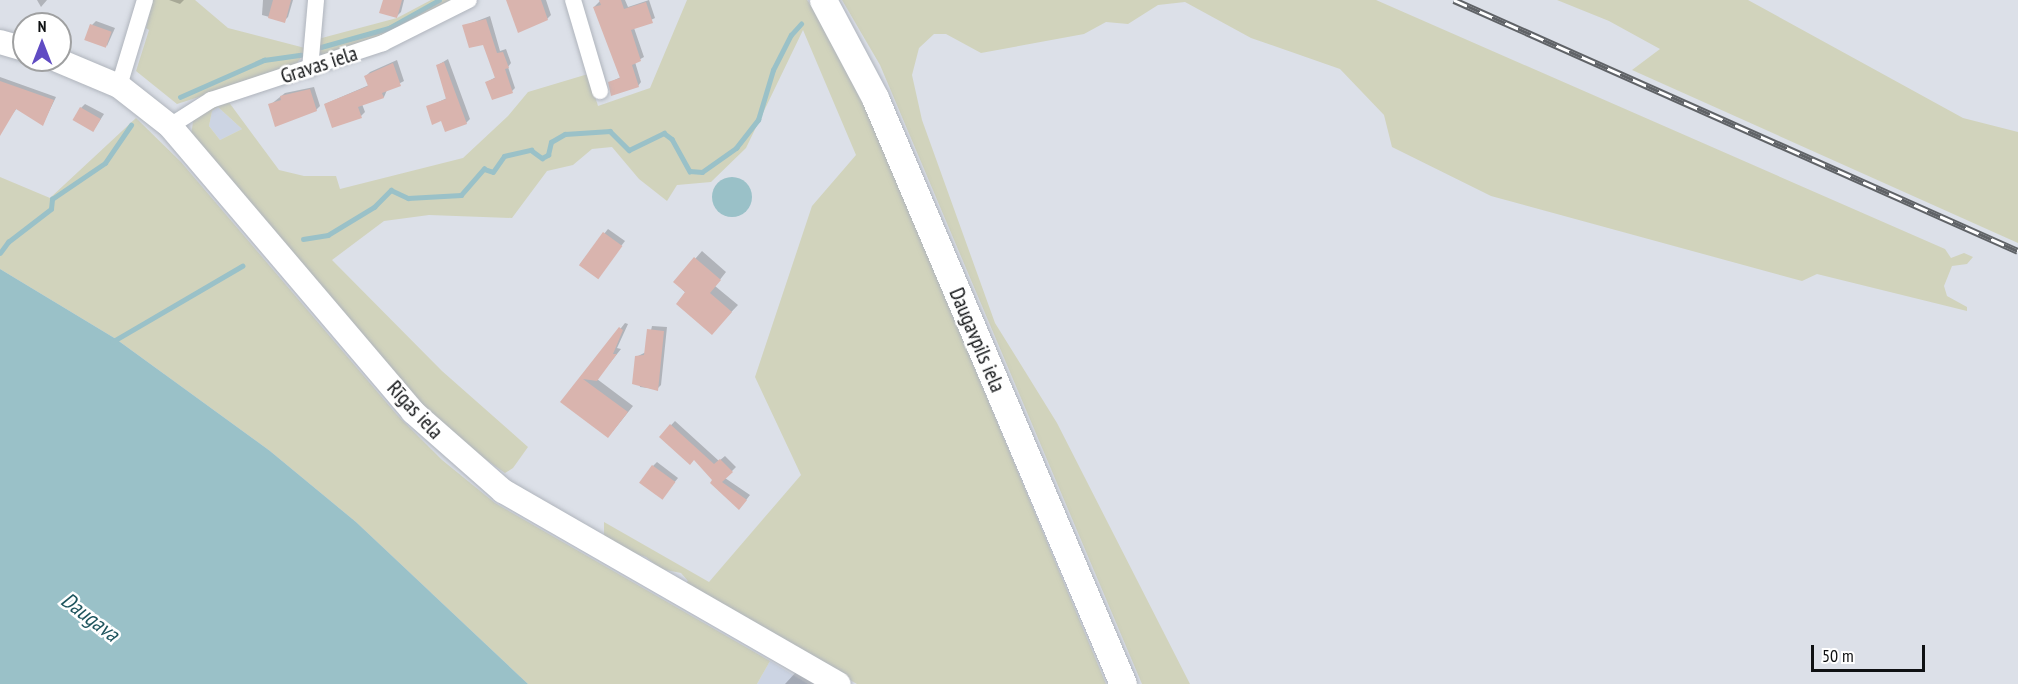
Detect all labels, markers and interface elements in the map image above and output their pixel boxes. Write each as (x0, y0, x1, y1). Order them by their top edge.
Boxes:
north arrow (12, 12, 72, 72)
text: N (38, 16, 46, 36)
street label: Gravas iela (277, 41, 361, 89)
street label: Daugavpils iela (944, 284, 1010, 396)
street label: Rīgas iela (382, 376, 448, 444)
water label: Daugava (56, 587, 124, 647)
scale bar (1814, 633, 1928, 671)
text: 50 m (1822, 644, 1854, 667)

